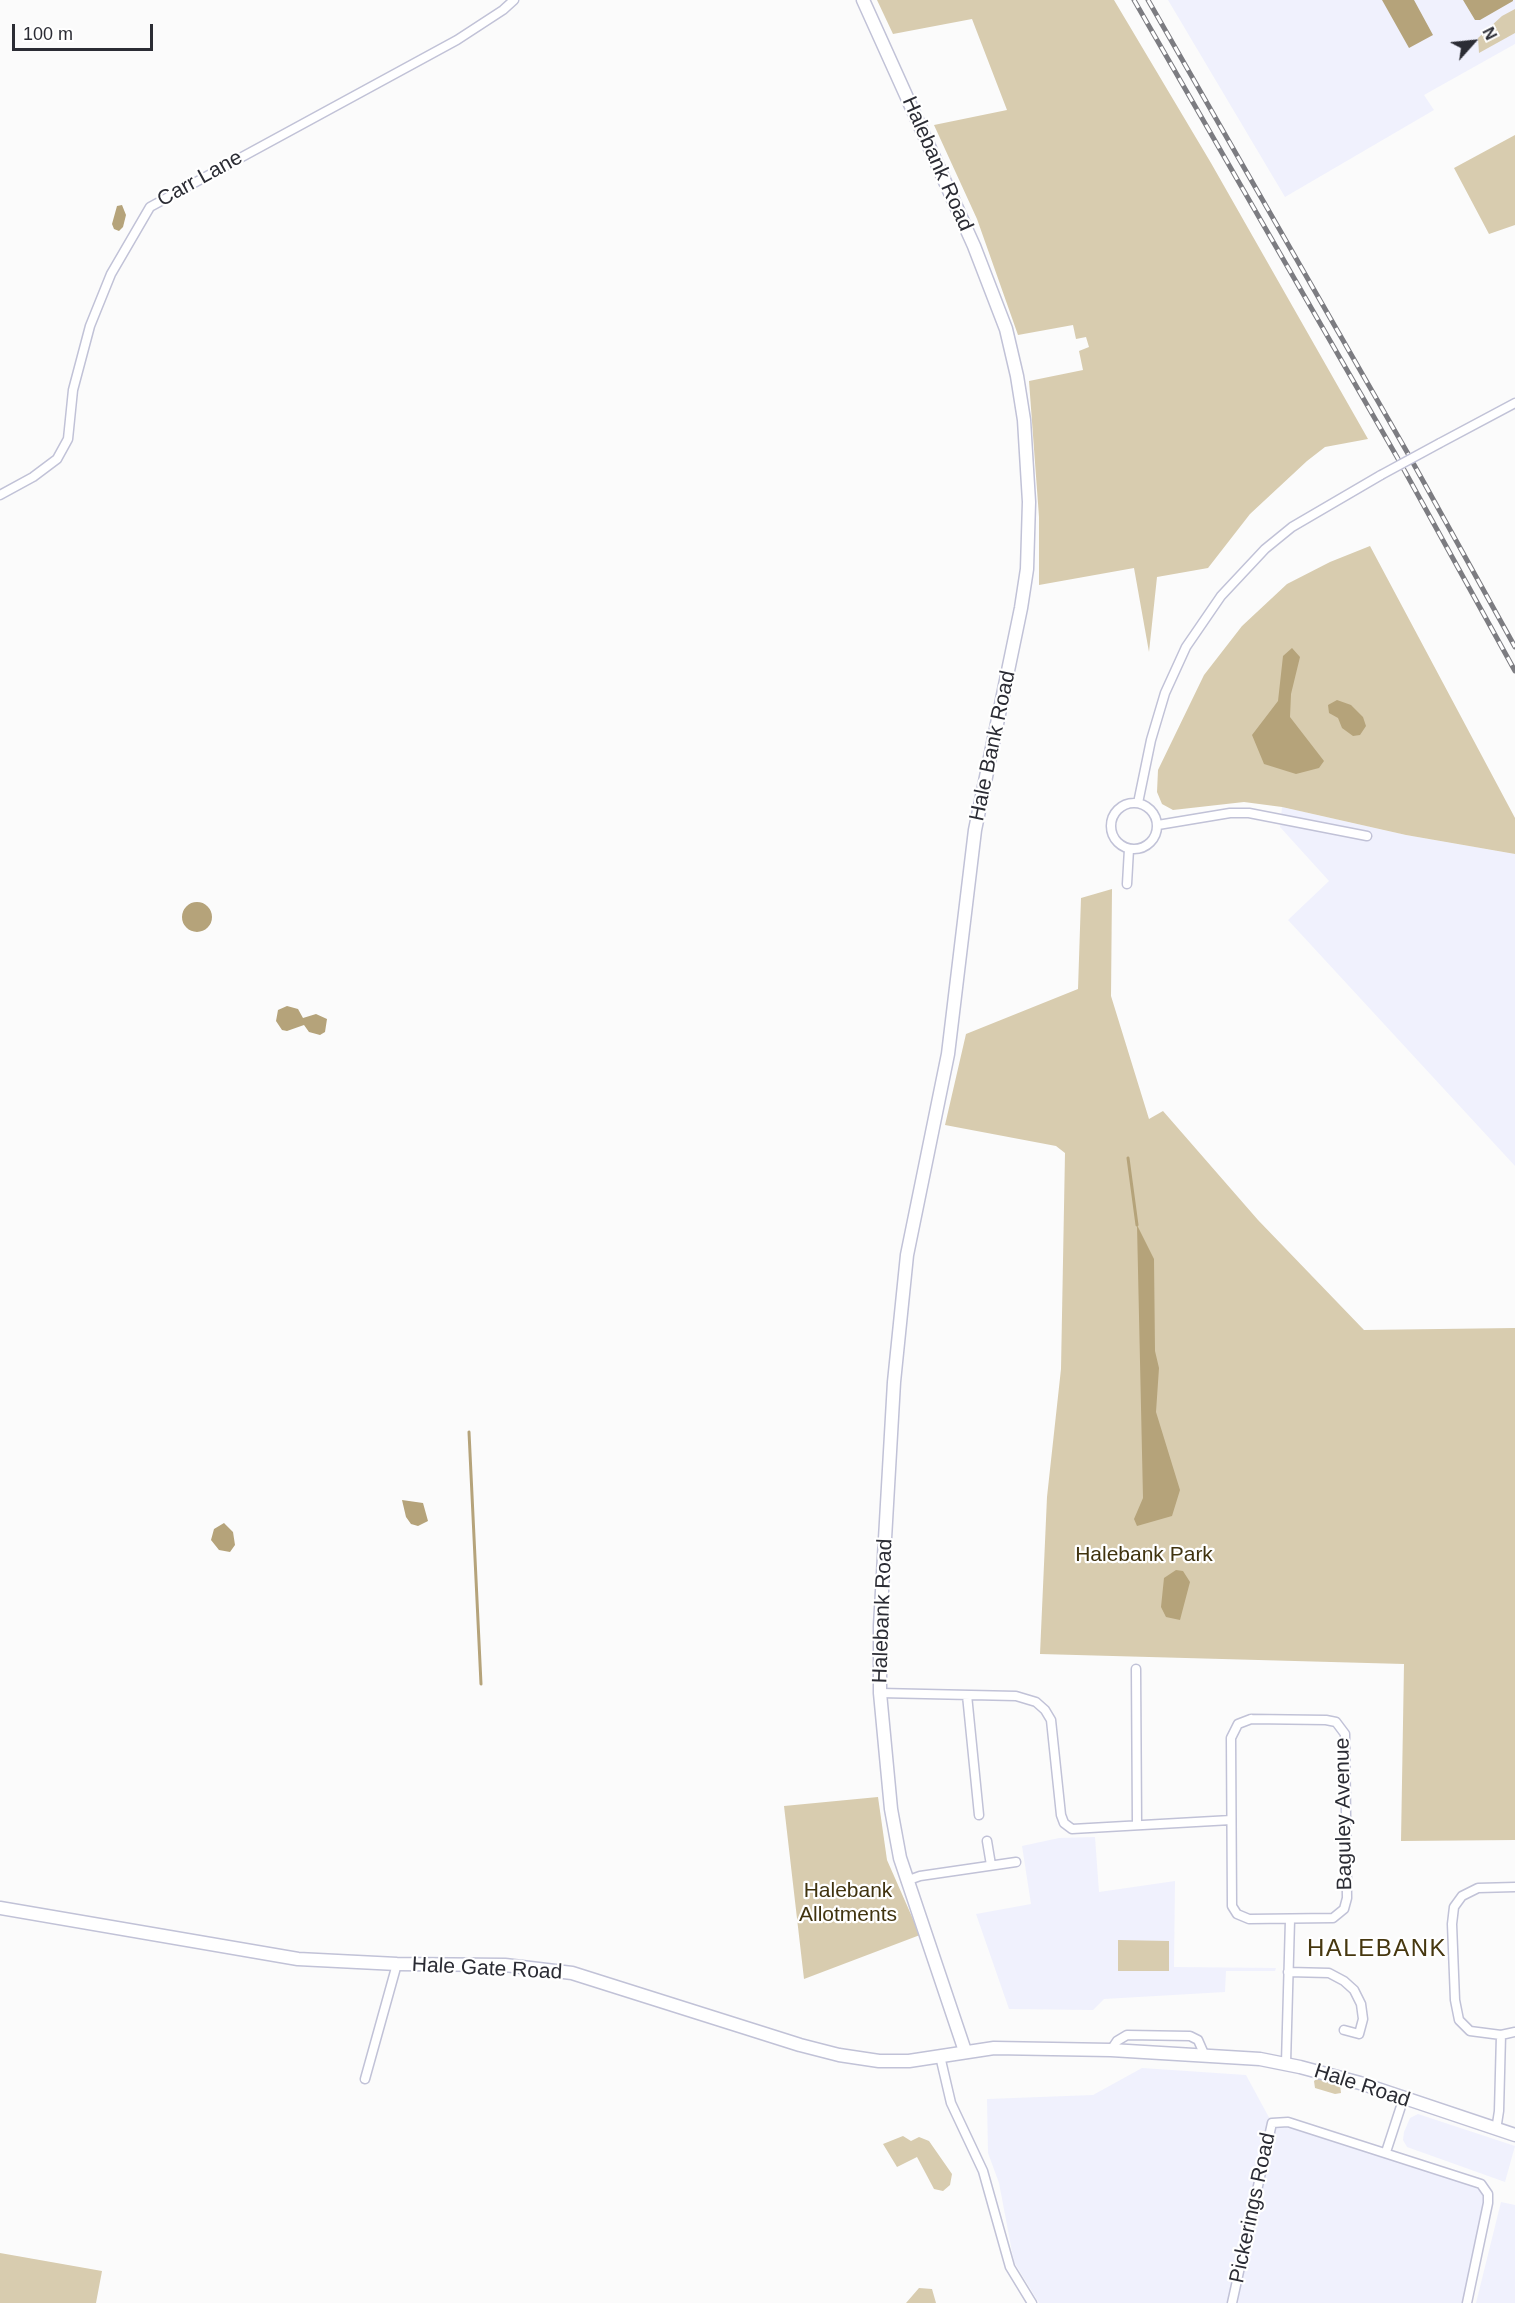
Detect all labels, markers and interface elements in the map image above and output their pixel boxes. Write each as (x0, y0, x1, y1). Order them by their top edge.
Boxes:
scale bar (15, 12, 156, 50)
north arrow (1443, 12, 1503, 72)
text: 100 m (23, 24, 73, 44)
text: N (1479, 25, 1500, 43)
street label: Halebank Road (896, 93, 978, 235)
street label: Carr Lane (153, 145, 247, 213)
street label: Hale Bank Road (965, 669, 1021, 823)
street label: Halebank Road (868, 1538, 898, 1684)
park label: Halebank Park (1075, 1542, 1213, 1568)
street label: Baguley Avenue (1330, 1738, 1358, 1890)
park label: Halebank Allotments (799, 1878, 897, 1928)
district label: HALEBANK (1307, 1935, 1447, 1963)
street label: Hale Gate Road (411, 1952, 563, 1986)
street label: Hale Road (1311, 2059, 1413, 2113)
street label: Pickerings Road (1225, 2131, 1281, 2285)

